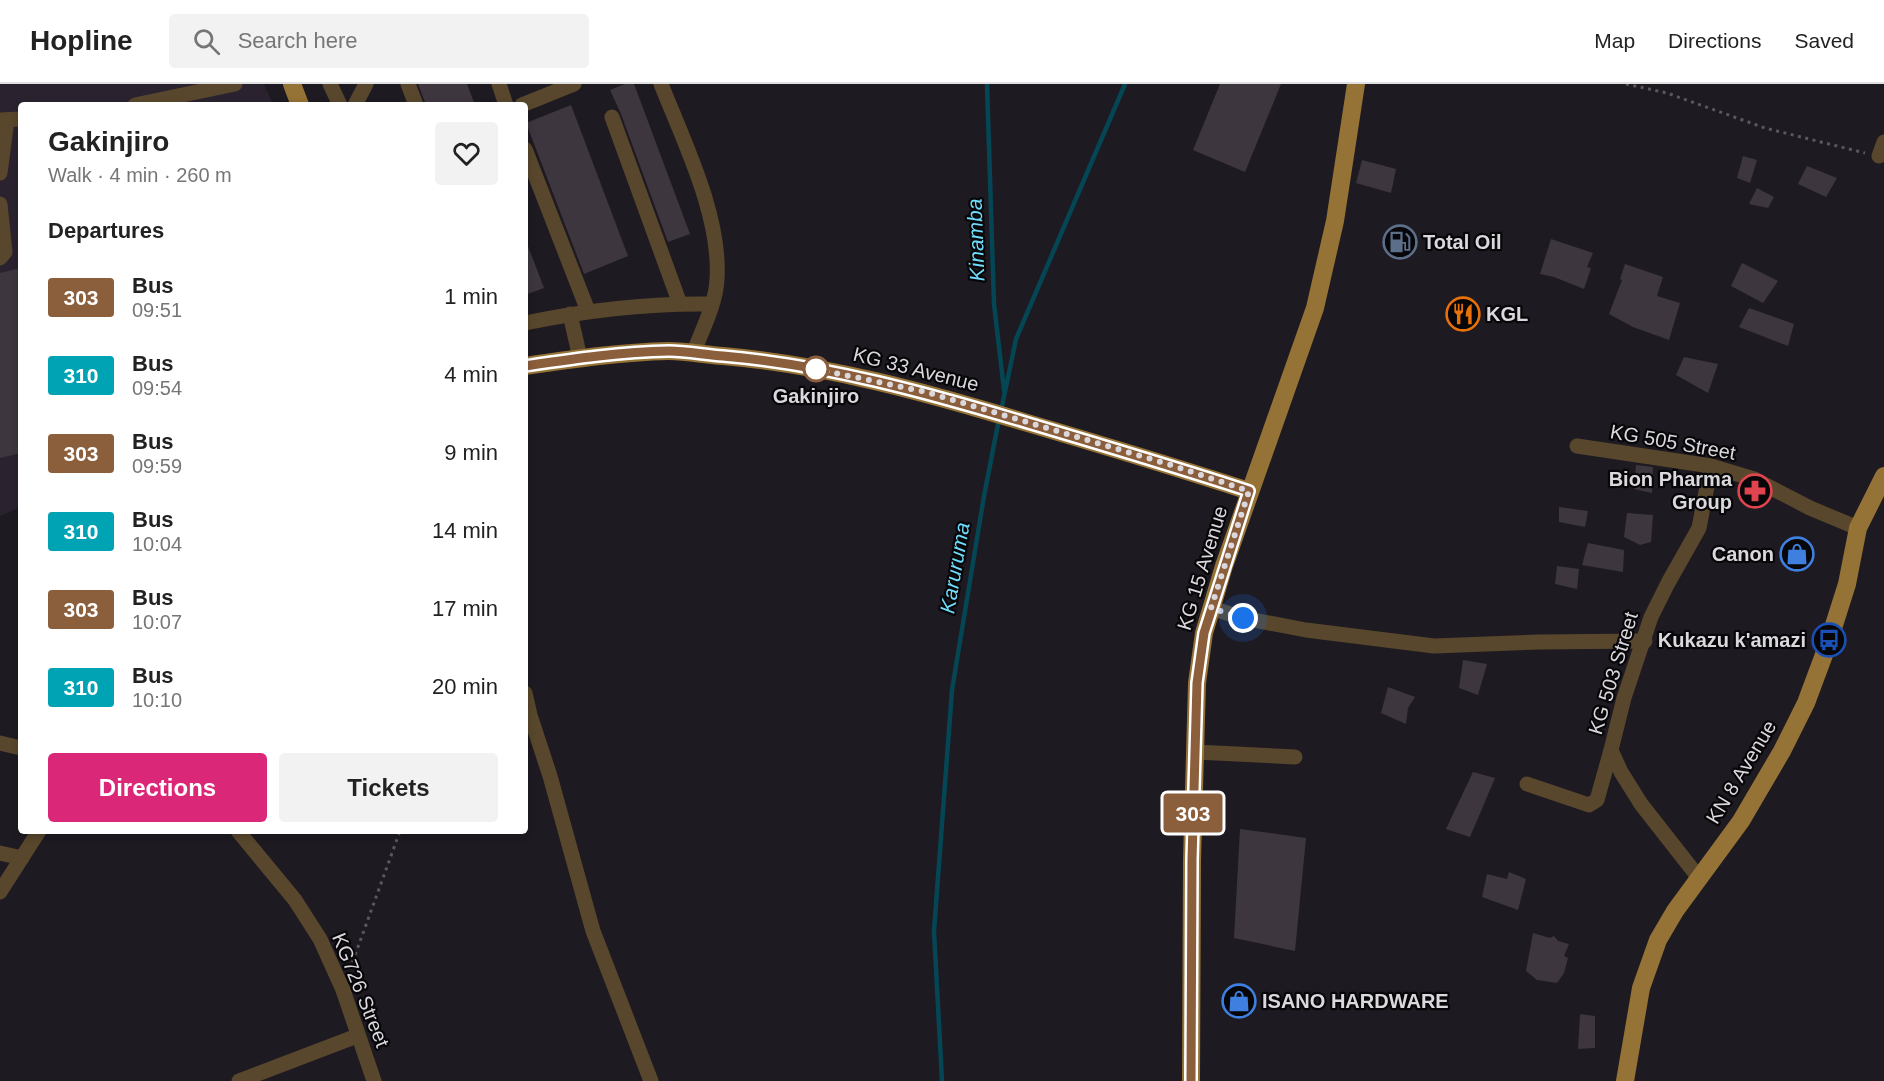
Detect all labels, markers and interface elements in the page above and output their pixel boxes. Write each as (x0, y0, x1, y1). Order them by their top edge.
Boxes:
search box (169, 14, 589, 68)
text: Hopline (30, 25, 133, 56)
icon: search (190, 25, 223, 58)
text: Search here (238, 28, 358, 53)
text: Map (1594, 29, 1635, 52)
text: Directions (1668, 29, 1761, 52)
text: Saved (1794, 29, 1854, 52)
button: heart (435, 122, 498, 185)
text: Gakinjiro (48, 126, 169, 157)
text: Walk · 4 min · 260 m (48, 164, 232, 186)
water label: Kinamba (963, 198, 988, 282)
text: Departures (48, 218, 164, 243)
fuel station icon: Total Oil (1382, 224, 1418, 260)
place label: Total Oil (1423, 231, 1502, 253)
text: Bus (132, 273, 174, 298)
text: 1 min (444, 284, 498, 309)
text: 303 (63, 286, 99, 309)
restaurant icon: KGL (1445, 296, 1481, 332)
text: 09:51 (132, 299, 182, 321)
place label: KGL (1486, 303, 1528, 325)
street label: KG 33 Avenue (851, 343, 981, 395)
text: Bus (132, 351, 174, 376)
marker: Gakinjiro (803, 356, 829, 382)
text: 4 min (444, 362, 498, 387)
text: 310 (63, 364, 99, 387)
text: 09:54 (132, 377, 182, 399)
place label: Gakinjiro (773, 385, 859, 407)
street label: KG 505 Street (1609, 420, 1738, 464)
text: Bus (132, 429, 174, 454)
text: 9 min (444, 440, 498, 465)
text: 303 (63, 442, 99, 465)
text: 09:59 (132, 455, 182, 477)
place label: Bion Pharma Group (1609, 468, 1733, 513)
pharmacy icon: Bion Pharma Group (1737, 473, 1773, 509)
street label: KG 15 Avenue (1173, 503, 1231, 633)
text: Bus (132, 507, 174, 532)
text: 14 min (432, 518, 498, 543)
text: 310 (63, 520, 99, 543)
water label: Karuruma (935, 521, 974, 615)
text: 10:04 (132, 533, 182, 555)
shop icon: Canon (1779, 536, 1815, 572)
place label: Canon (1712, 543, 1774, 565)
text: Bus (132, 585, 174, 610)
text: 17 min (432, 596, 498, 621)
text: 303 (63, 598, 99, 621)
your location (1228, 603, 1258, 633)
street label: KG 503 Street (1584, 609, 1642, 737)
text: 10:07 (132, 611, 182, 633)
bus stop icon: Kukazu k'amazi (1811, 622, 1847, 658)
place label: Kukazu k'amazi (1658, 629, 1806, 651)
text: Bus (132, 663, 174, 688)
text: 20 min (432, 674, 498, 699)
text: 310 (63, 676, 99, 699)
text: 10:10 (132, 689, 182, 711)
street label: KN 8 Avenue (1702, 716, 1780, 828)
button: Directions (48, 753, 267, 822)
button: Tickets (279, 753, 498, 822)
line badge: 303 (1158, 794, 1228, 832)
text: 303 (1175, 802, 1211, 825)
street label: KG726 Street (328, 930, 394, 1051)
shop icon: ISANO HARDWARE (1221, 983, 1257, 1019)
place label: ISANO HARDWARE (1262, 990, 1449, 1012)

